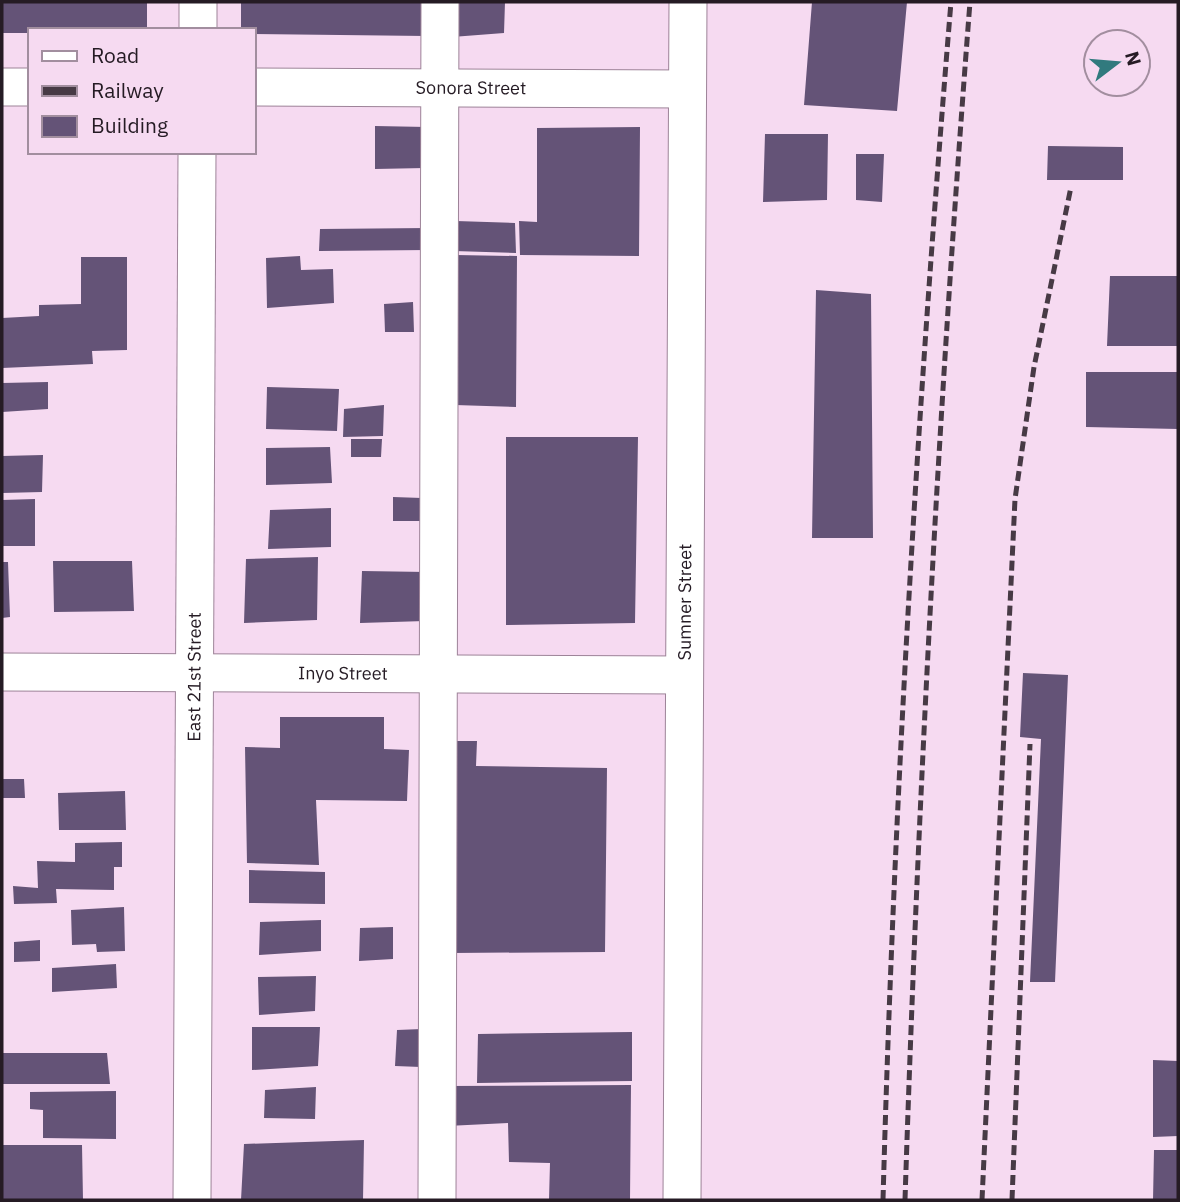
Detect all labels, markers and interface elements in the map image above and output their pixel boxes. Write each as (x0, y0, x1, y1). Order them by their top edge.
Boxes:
legend (28, 28, 256, 154)
north arrow (1082, 28, 1152, 98)
text: Road (91, 41, 139, 69)
text: N (1120, 48, 1147, 68)
text: Railway (91, 76, 164, 104)
street label: Sonora Street (416, 76, 526, 99)
text: Building (91, 111, 168, 139)
street label: Sumner Street (673, 544, 696, 660)
street label: East 21st Street (182, 612, 206, 742)
street label: Inyo Street (298, 661, 388, 685)

